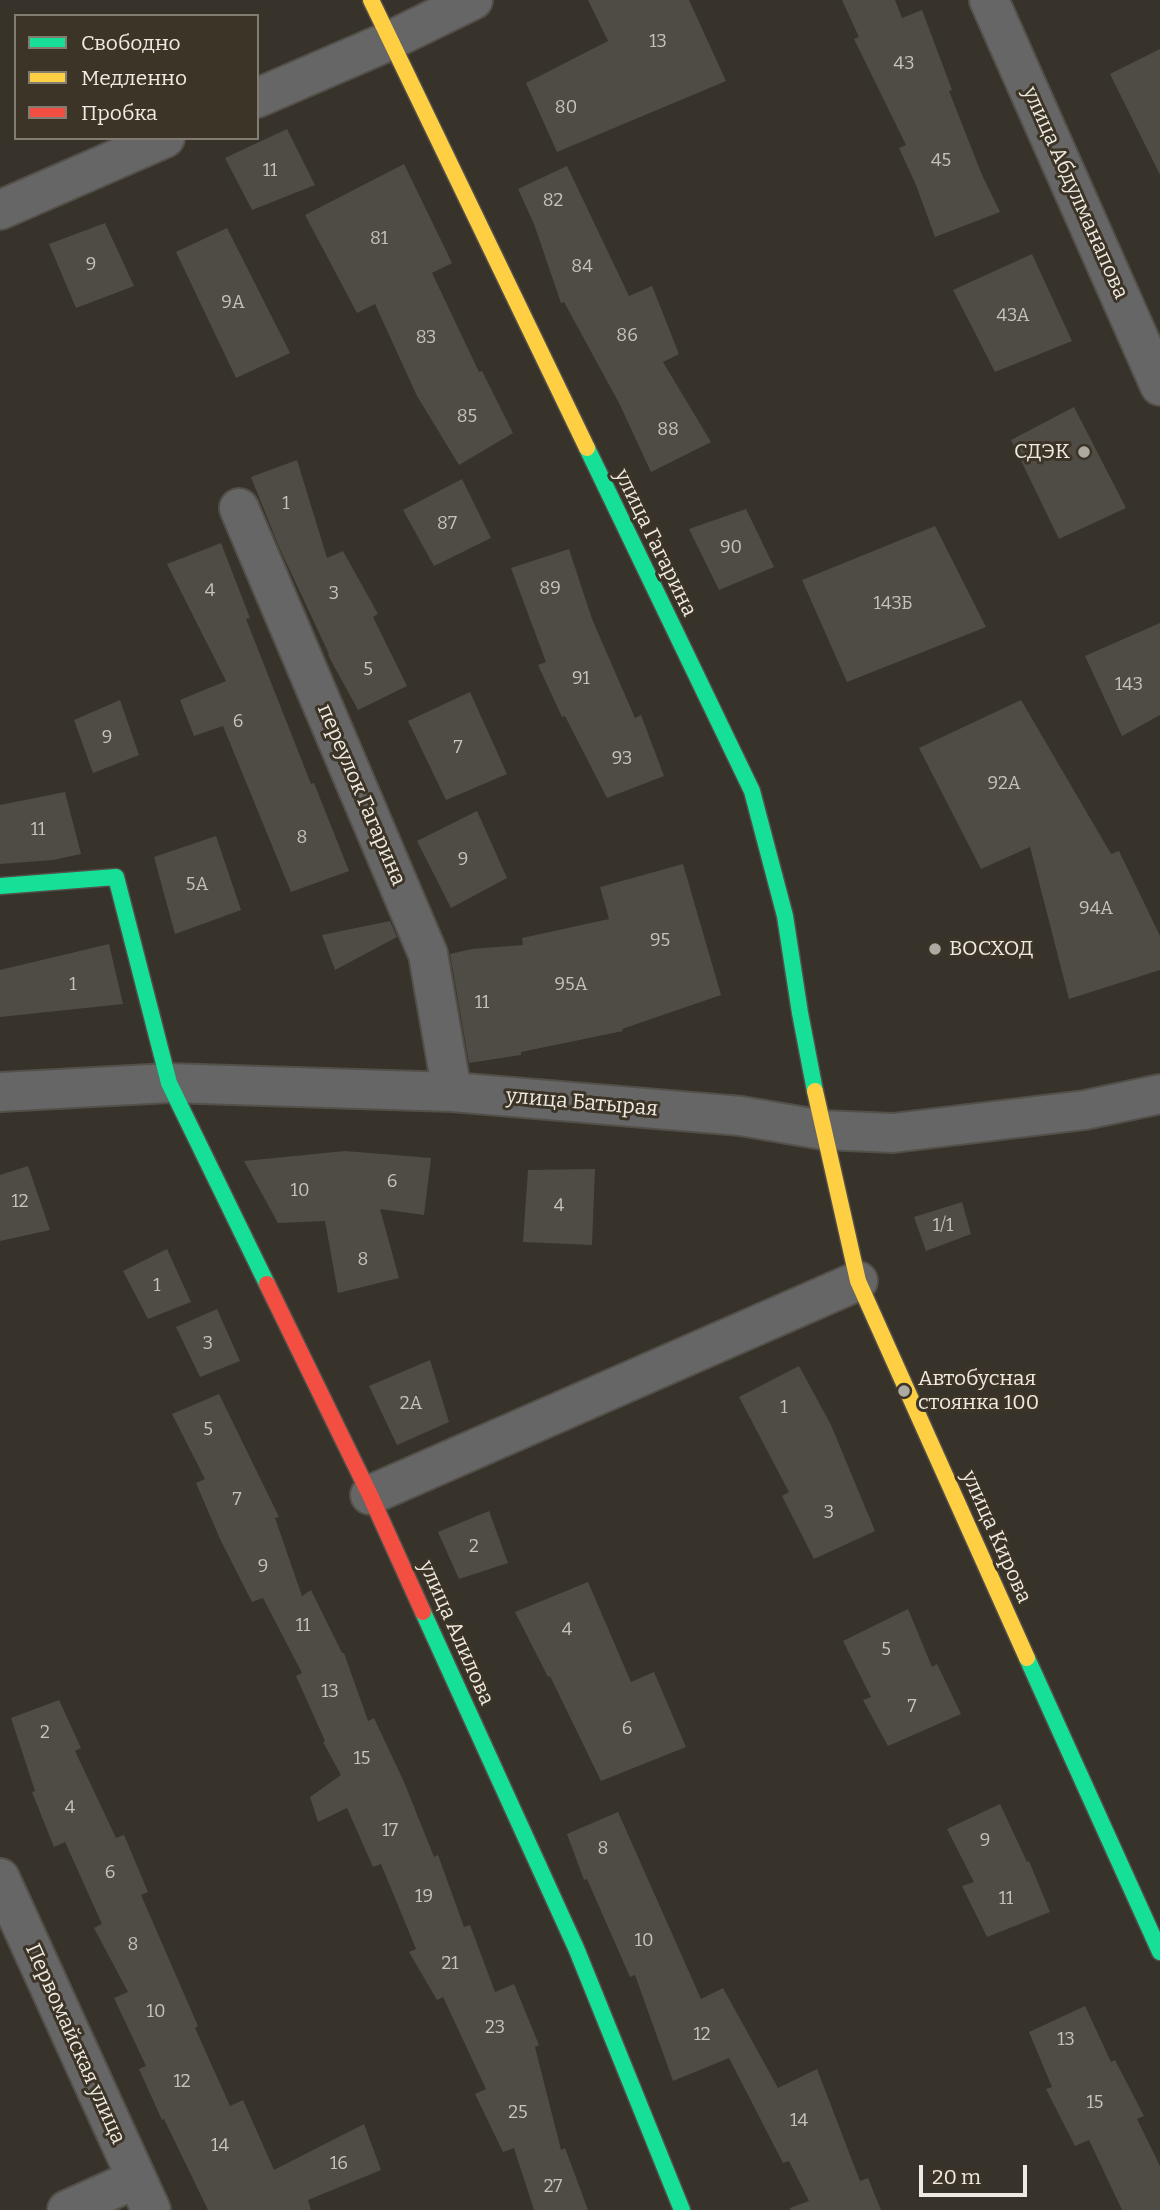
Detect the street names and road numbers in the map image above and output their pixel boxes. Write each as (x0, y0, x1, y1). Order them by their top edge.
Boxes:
street label: улица Абдулманапова (1017, 83, 1133, 303)
street label: улица Гагарина (608, 465, 702, 621)
street label: переулок Гагарина (311, 700, 411, 890)
street label: улица Батырая (505, 1084, 659, 1122)
street label: улица Кирова (956, 1467, 1036, 1607)
street label: улица Алилова (413, 1557, 499, 1709)
street label: Первомайская улица (19, 1940, 131, 2148)

